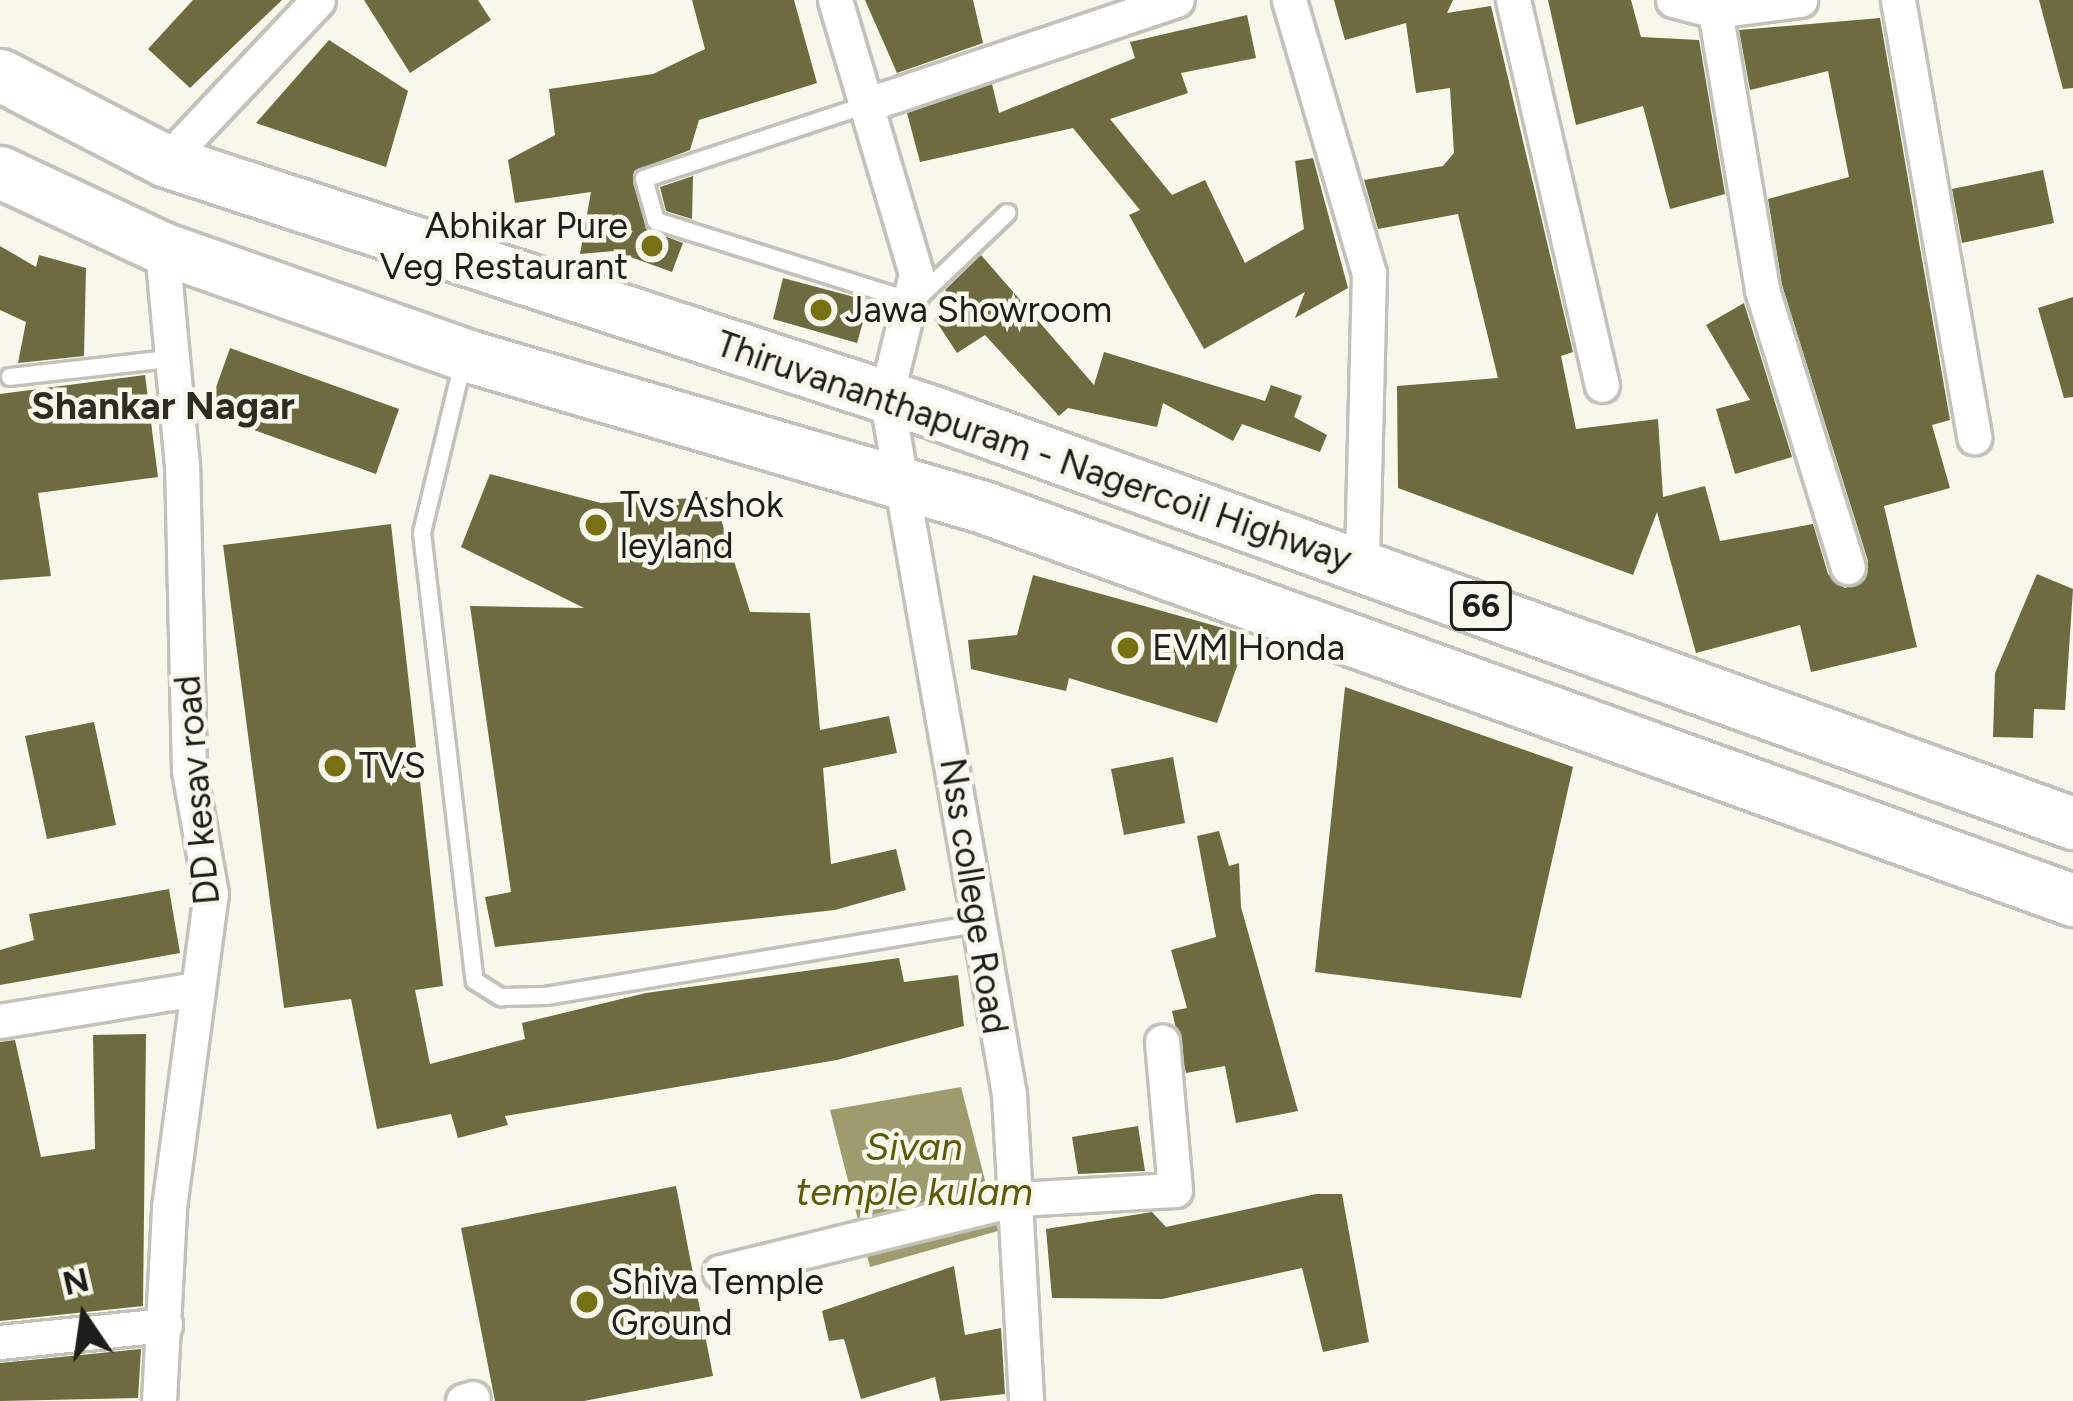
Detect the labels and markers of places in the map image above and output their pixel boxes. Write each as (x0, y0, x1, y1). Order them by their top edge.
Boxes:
place label: Abhikar Pure Veg Restaurant (380, 203, 628, 288)
marker: Abhikar Pure Veg Restaurant (639, 233, 665, 259)
place label: Jawa Showroom (845, 288, 1112, 332)
marker: Jawa Showroom (808, 297, 834, 323)
place label: Tvs Ashok leyland (620, 482, 783, 567)
marker: Tvs Ashok leyland (583, 512, 609, 538)
place label: EVM Honda (1152, 626, 1345, 670)
marker: EVM Honda (1115, 635, 1141, 661)
place label: TVS (359, 744, 426, 788)
marker: TVS (322, 753, 348, 779)
place label: Shiva Temple Ground (611, 1259, 824, 1344)
marker: Shiva Temple Ground (574, 1289, 600, 1315)

